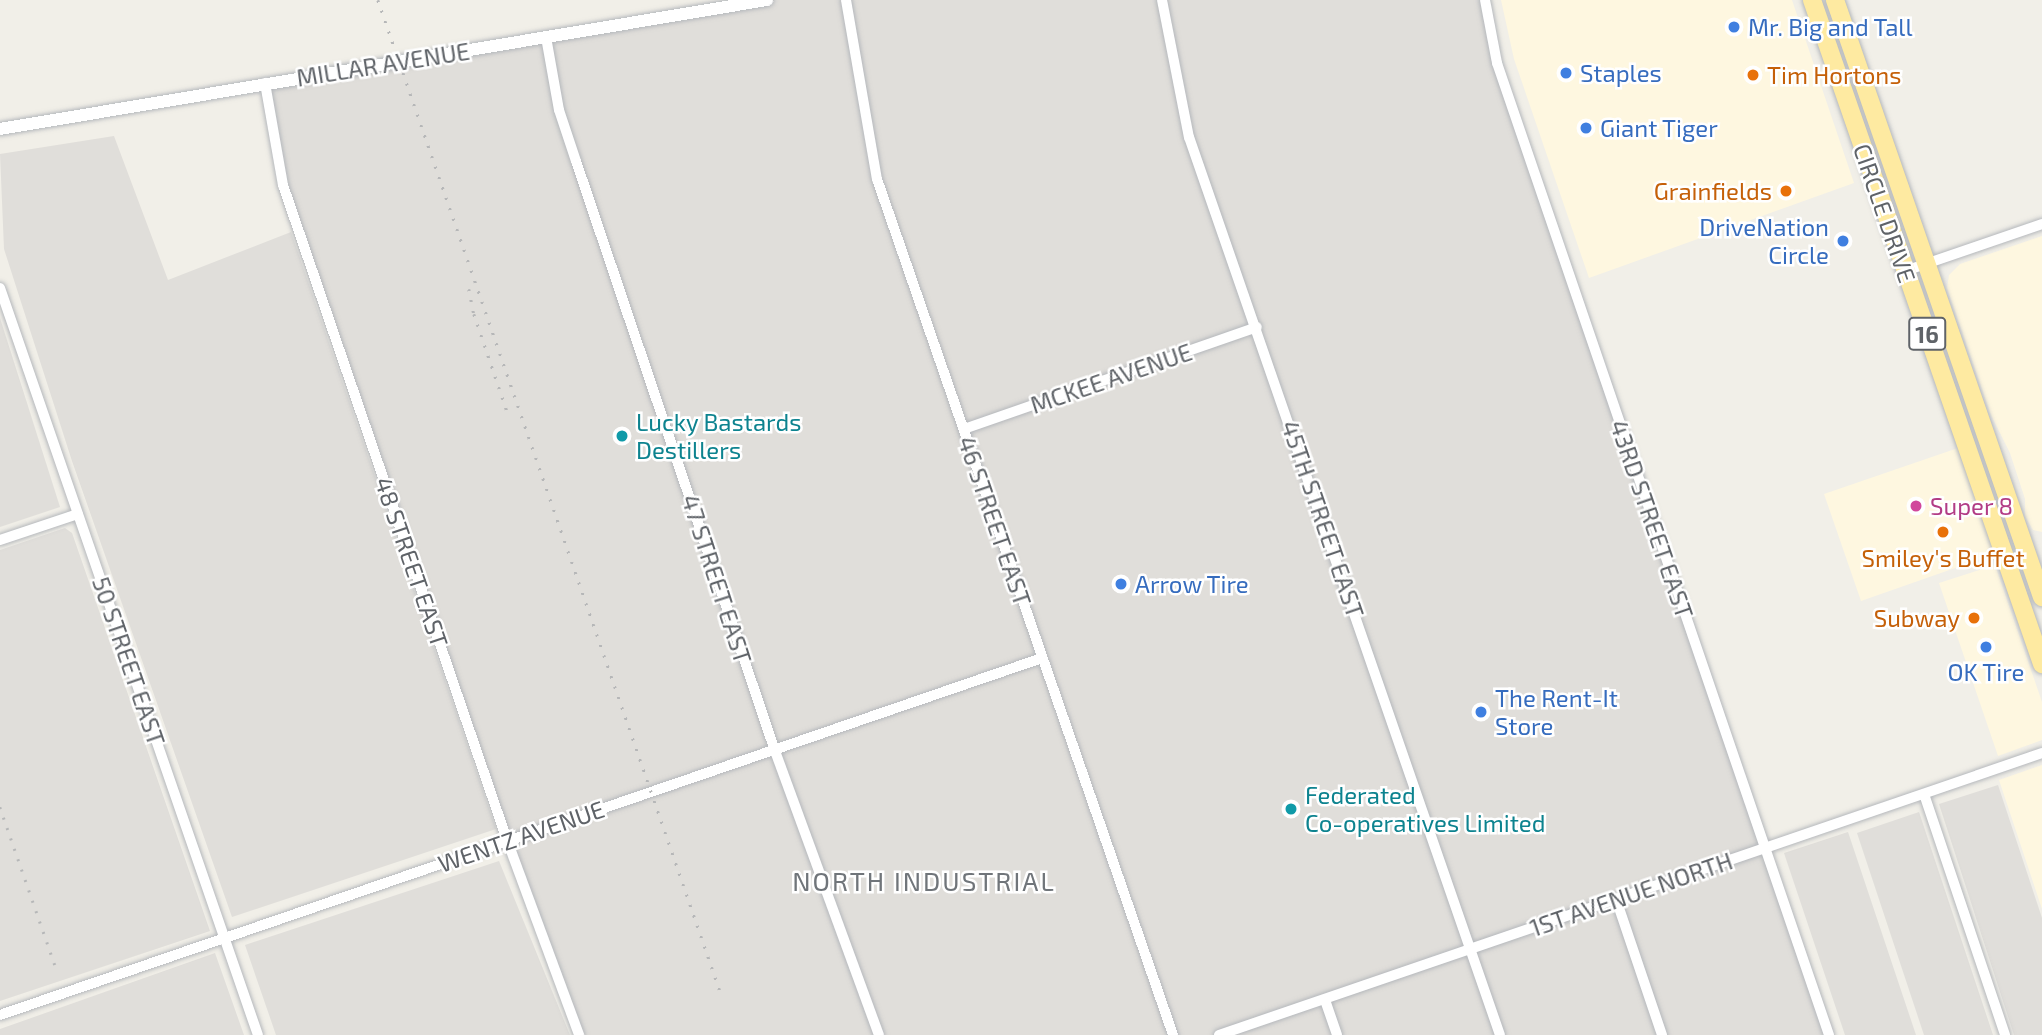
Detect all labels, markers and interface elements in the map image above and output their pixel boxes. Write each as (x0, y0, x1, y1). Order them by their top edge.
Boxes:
place label: Mr. Big and Tall (1748, 13, 1913, 41)
marker: Mr. Big and Tall (1726, 19, 1742, 35)
street label: MILLAR AVENUE (294, 36, 472, 92)
place label: Staples (1580, 59, 1662, 87)
place label: Tim Hortons (1767, 61, 1901, 89)
marker: Staples (1558, 65, 1574, 81)
marker: Tim Hortons (1745, 67, 1761, 83)
place label: Giant Tiger (1600, 114, 1718, 142)
marker: Giant Tiger (1578, 120, 1594, 136)
street label: CIRCLE DRIVE (1848, 140, 1922, 286)
place label: Grainfields (1654, 177, 1772, 205)
marker: Grainfields (1778, 183, 1794, 199)
place label: DriveNation Circle (1699, 213, 1829, 269)
marker: DriveNation Circle (1835, 233, 1851, 249)
road number: 16 (1908, 314, 1946, 354)
street label: MCKEE AVENUE (1026, 337, 1196, 419)
place label: Lucky Bastards Destillers (636, 408, 802, 464)
street label: 45TH STREET EAST (1276, 416, 1370, 622)
street label: 43RD STREET EAST (1604, 416, 1700, 622)
marker: Lucky Bastards Destillers (614, 428, 630, 444)
street label: 46 STREET EAST (952, 432, 1038, 610)
street label: 48 STREET EAST (369, 473, 455, 651)
street label: 47 STREET EAST (676, 491, 758, 667)
place label: Super 8 (1930, 492, 2013, 520)
marker: Super 8 (1908, 498, 1924, 514)
marker: Smiley's Buffet (1935, 524, 1951, 540)
place label: Smiley's Buffet (1861, 544, 2025, 572)
place label: Arrow Tire (1135, 570, 1250, 598)
street label: 50 STREET EAST (87, 573, 171, 749)
marker: Arrow Tire (1113, 576, 1129, 592)
place label: Subway (1874, 604, 1960, 632)
marker: Subway (1966, 610, 1982, 626)
marker: OK Tire (1978, 639, 1994, 655)
place label: OK Tire (1947, 658, 2025, 686)
place label: The Rent-It Store (1495, 684, 1618, 740)
marker: The Rent-It Store (1473, 704, 1489, 720)
place label: Federated Co-operatives Limited (1305, 781, 1545, 837)
street label: WENTZ AVENUE (434, 794, 608, 878)
marker: Federated Co-operatives Limited (1283, 801, 1299, 817)
street label: 1ST AVENUE NORTH (1525, 846, 1737, 942)
district label: NORTH INDUSTRIAL (794, 865, 1054, 897)

